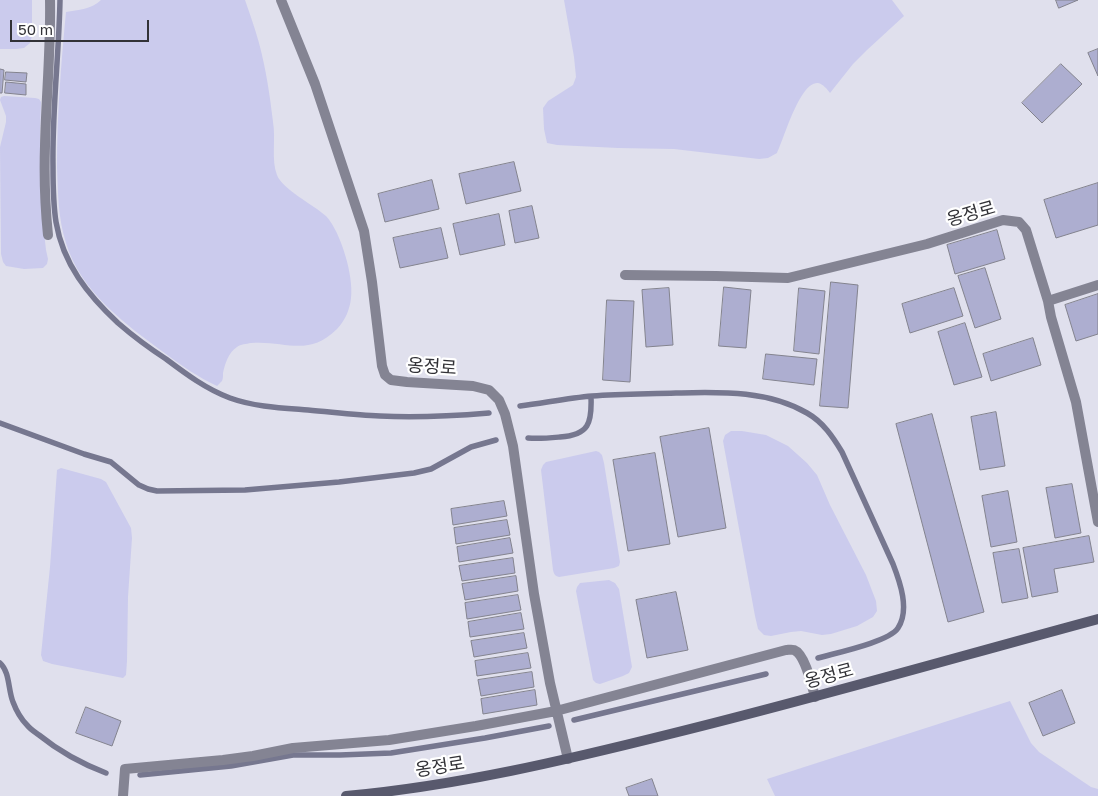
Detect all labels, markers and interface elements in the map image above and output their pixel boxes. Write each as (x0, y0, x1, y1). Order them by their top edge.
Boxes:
scale bar (12, 10, 151, 42)
text: 50 m (18, 20, 53, 38)
street label: 옹정로 (944, 197, 998, 231)
street label: 옹정로 (406, 354, 458, 380)
street label: 옹정로 (802, 659, 856, 693)
street label: 옹정로 (414, 752, 466, 782)

